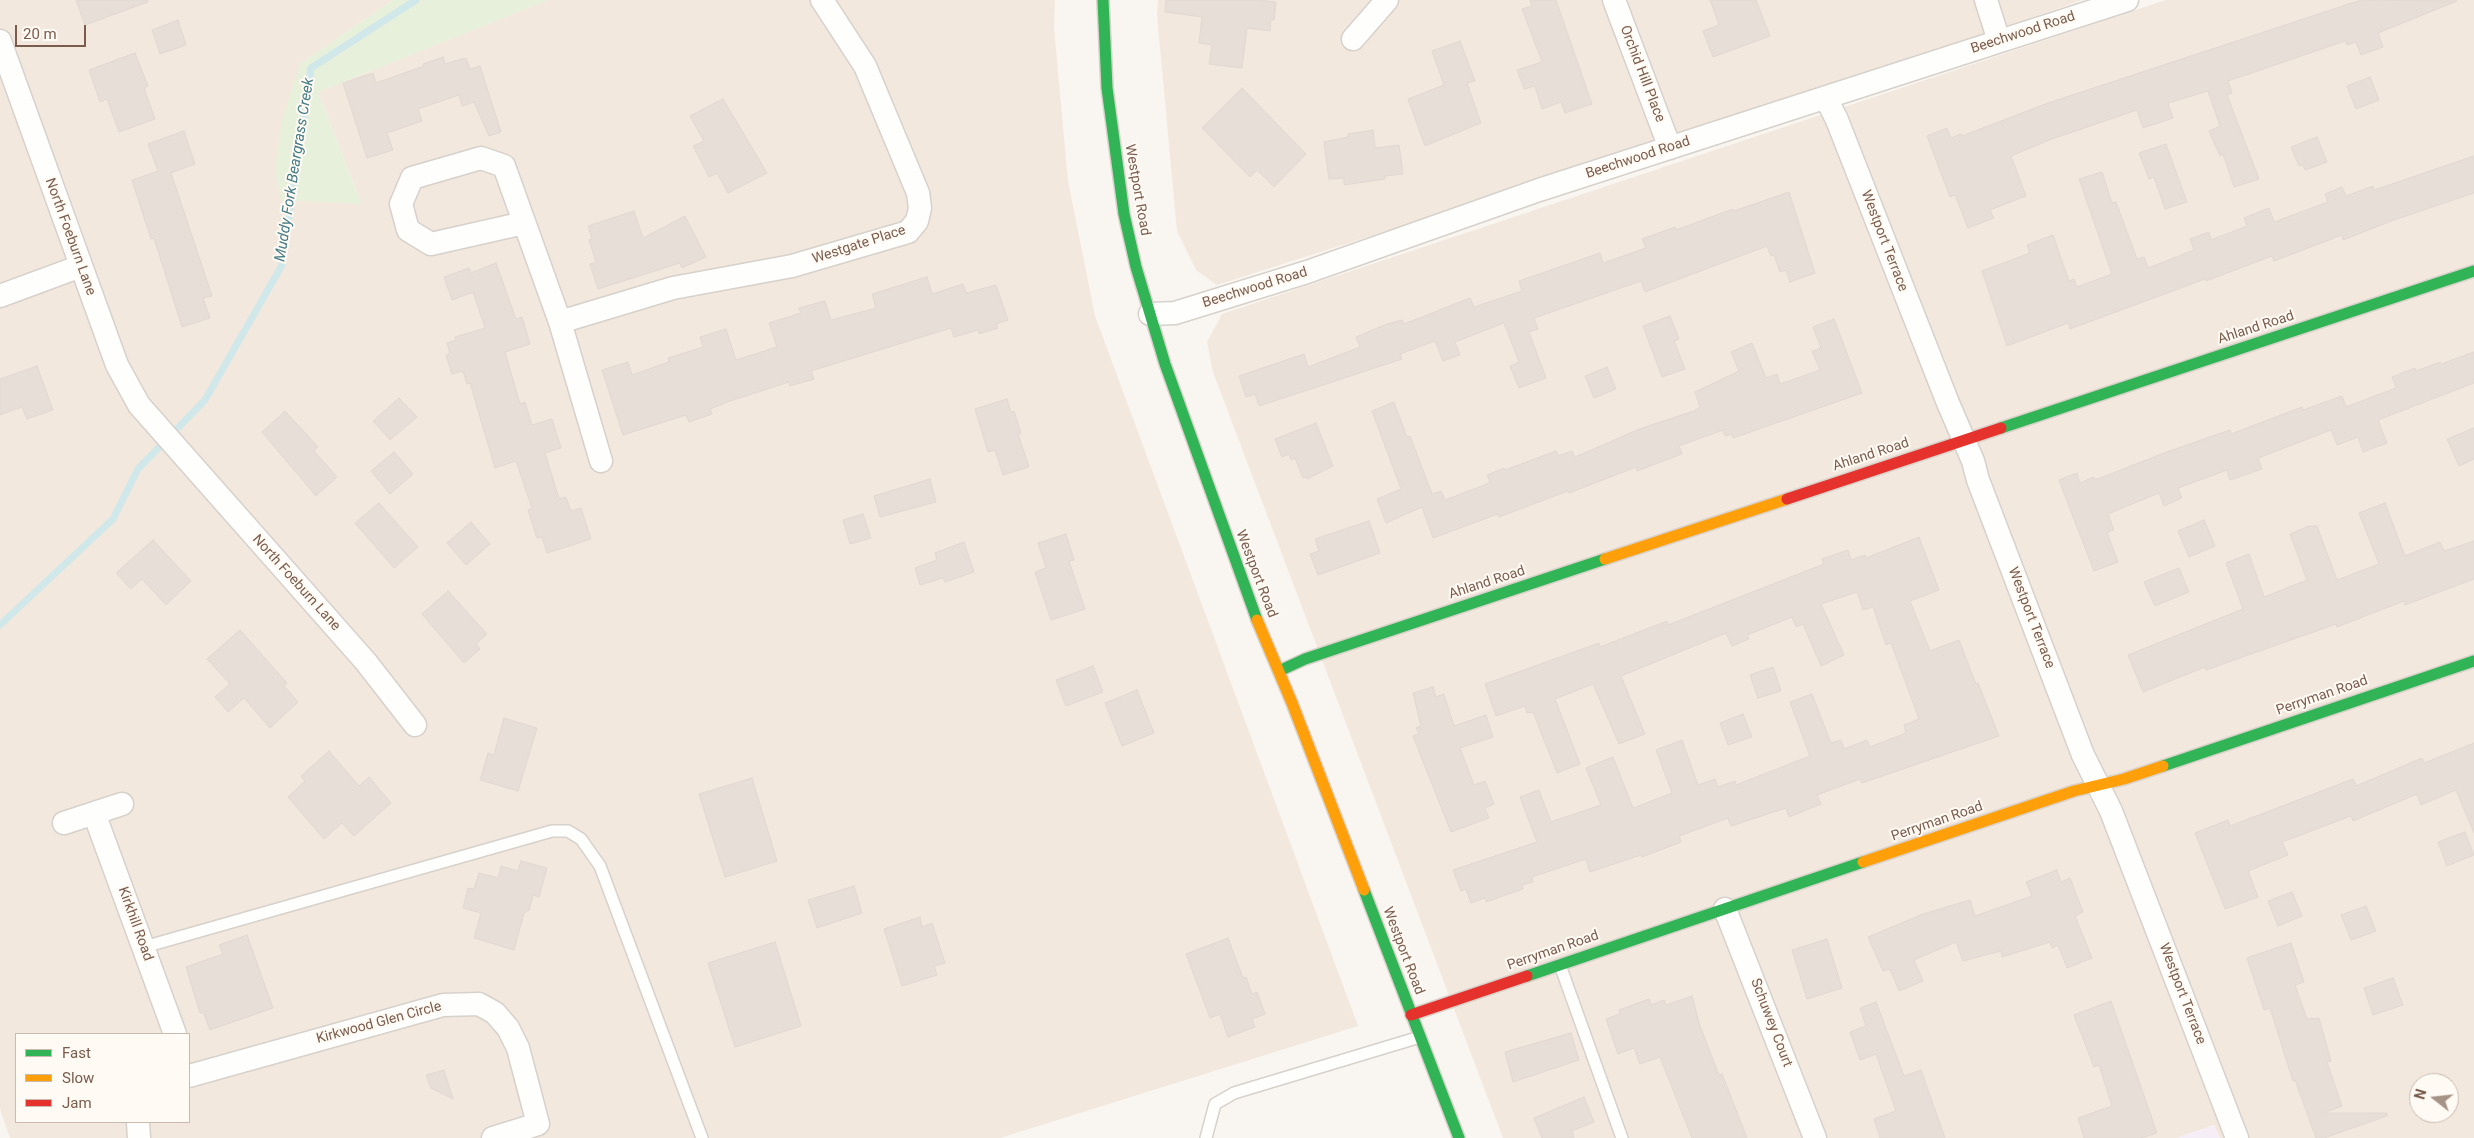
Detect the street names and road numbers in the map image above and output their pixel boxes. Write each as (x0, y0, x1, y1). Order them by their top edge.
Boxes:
street label: Beechwood Road (1969, 8, 2077, 58)
street label: Orchid Hill Place (1616, 23, 1668, 125)
street label: Beechwood Road (1584, 133, 1692, 183)
street label: Westport Road (1121, 143, 1153, 237)
street label: North Foeburn Lane (41, 176, 99, 298)
street label: Westport Terrace (1857, 188, 1911, 294)
street label: Westgate Place (810, 222, 908, 268)
street label: Beechwood Road (1201, 264, 1309, 312)
street label: Ahland Road (2216, 308, 2296, 348)
street label: Ahland Road (1831, 435, 1911, 475)
street label: Westport Road (1232, 528, 1280, 620)
street label: North Foeburn Lane (248, 531, 344, 635)
street label: Ahland Road (1447, 563, 1527, 603)
street label: Westport Terrace (2004, 565, 2058, 671)
street label: Perryman Road (2274, 672, 2370, 720)
street label: Perryman Road (1889, 798, 1985, 846)
street label: Kirkhill Road (114, 885, 156, 963)
street label: Westport Road (1379, 905, 1427, 997)
street label: Perryman Road (1505, 927, 1601, 975)
street label: Westport Terrace (2155, 941, 2209, 1047)
street label: Schuwey Court (1746, 976, 1796, 1070)
street label: Kirkwood Glen Circle (315, 998, 443, 1048)

